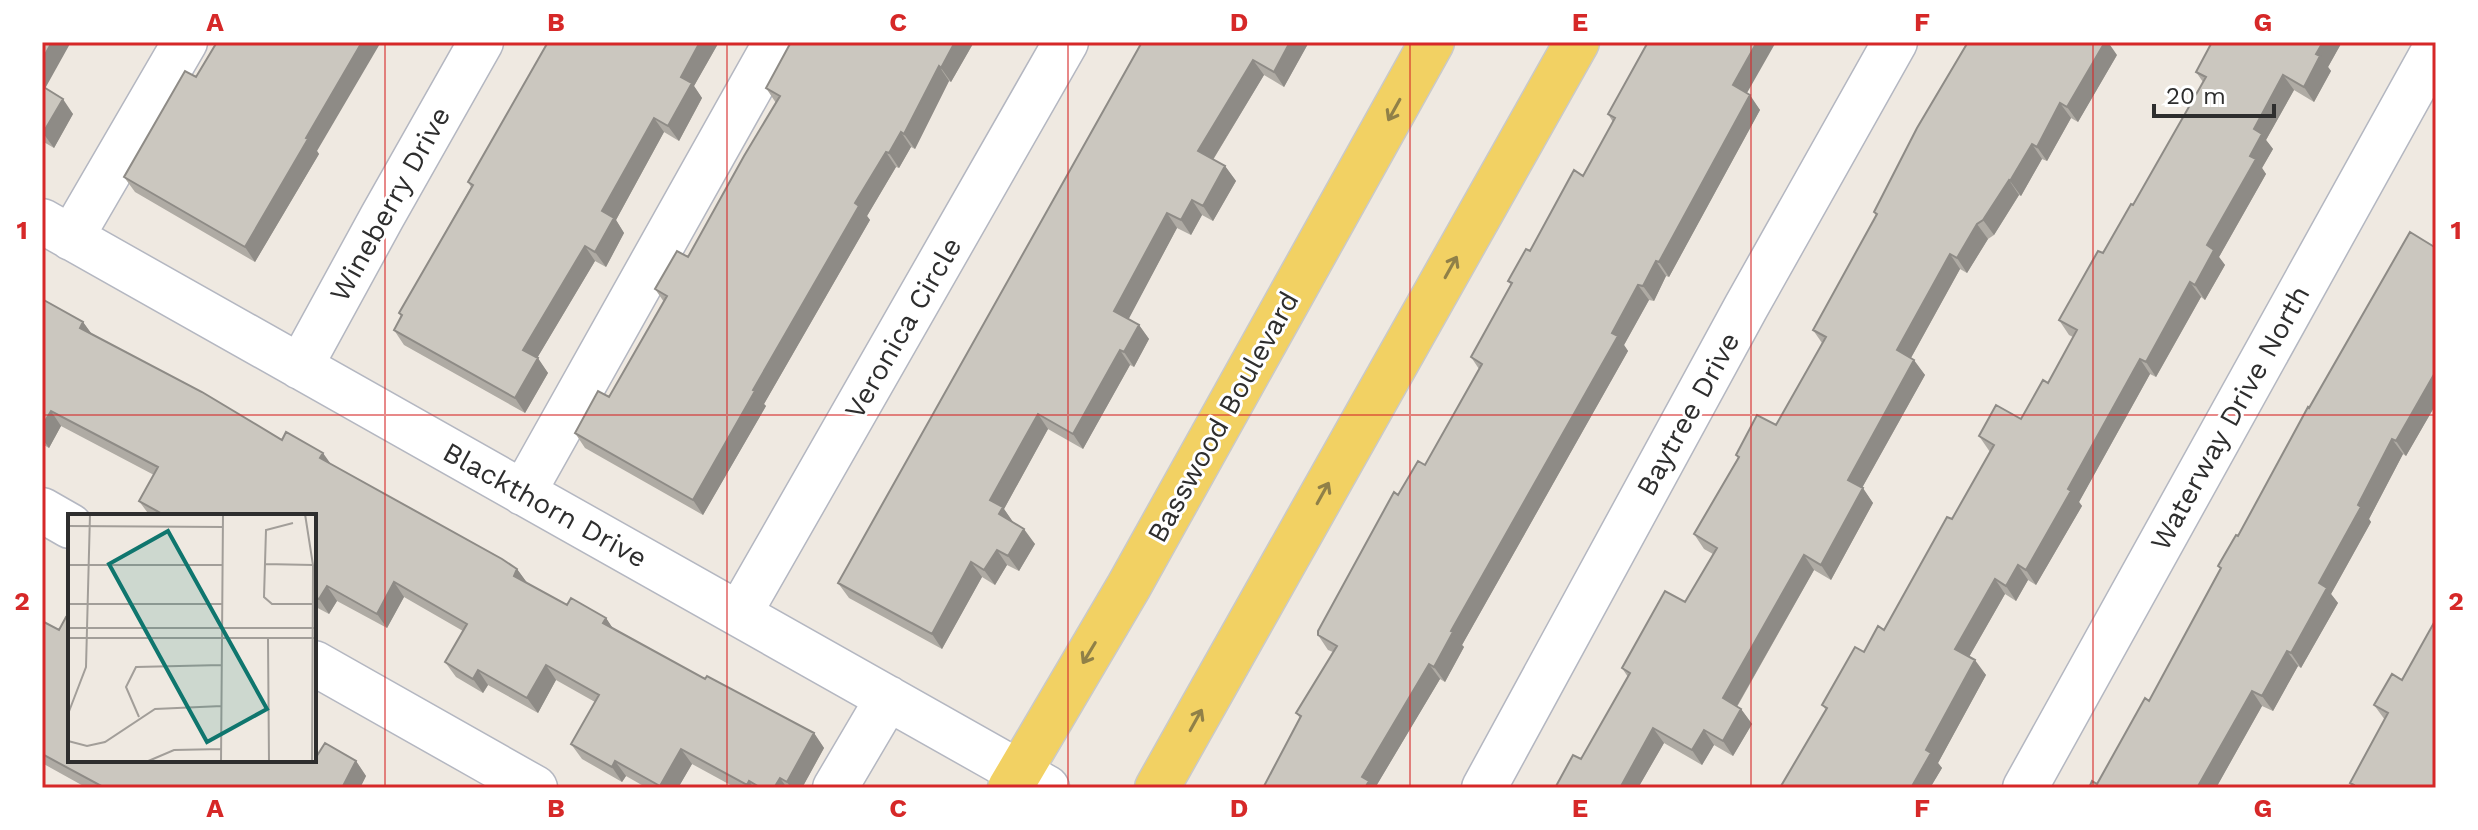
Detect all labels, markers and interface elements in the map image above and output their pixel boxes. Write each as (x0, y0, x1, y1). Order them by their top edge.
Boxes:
text: A (206, 7, 224, 37)
text: B (547, 7, 565, 37)
text: C (889, 7, 907, 37)
text: D (1230, 7, 1248, 37)
text: E (1572, 7, 1588, 37)
text: F (1914, 7, 1930, 37)
text: G (2254, 7, 2272, 37)
scale bar (2154, 68, 2274, 118)
text: 20 m (2166, 82, 2226, 110)
one-way arrow (1386, 98, 1402, 121)
street label: Wineberry Drive (323, 101, 457, 307)
text: 1 (16, 215, 28, 245)
text: 1 (2450, 215, 2462, 245)
street label: Veronica Circle (838, 231, 968, 425)
one-way arrow (1443, 256, 1459, 279)
street label: Waterway Drive North (2143, 280, 2317, 556)
street label: Basswood Boulevard (1140, 286, 1306, 548)
street label: Baytree Drive (1629, 326, 1747, 502)
street label: Blackthorn Drive (437, 435, 653, 575)
one-way arrow (1316, 482, 1331, 506)
inset map (68, 514, 316, 762)
text: 2 (14, 586, 30, 616)
text: 2 (2448, 586, 2464, 616)
one-way arrow (1081, 641, 1097, 664)
one-way arrow (1188, 709, 1204, 732)
text: A (206, 793, 224, 823)
text: B (547, 793, 565, 823)
text: C (889, 793, 907, 823)
text: D (1230, 793, 1248, 823)
text: E (1572, 793, 1588, 823)
text: F (1914, 793, 1930, 823)
text: G (2254, 793, 2272, 823)

